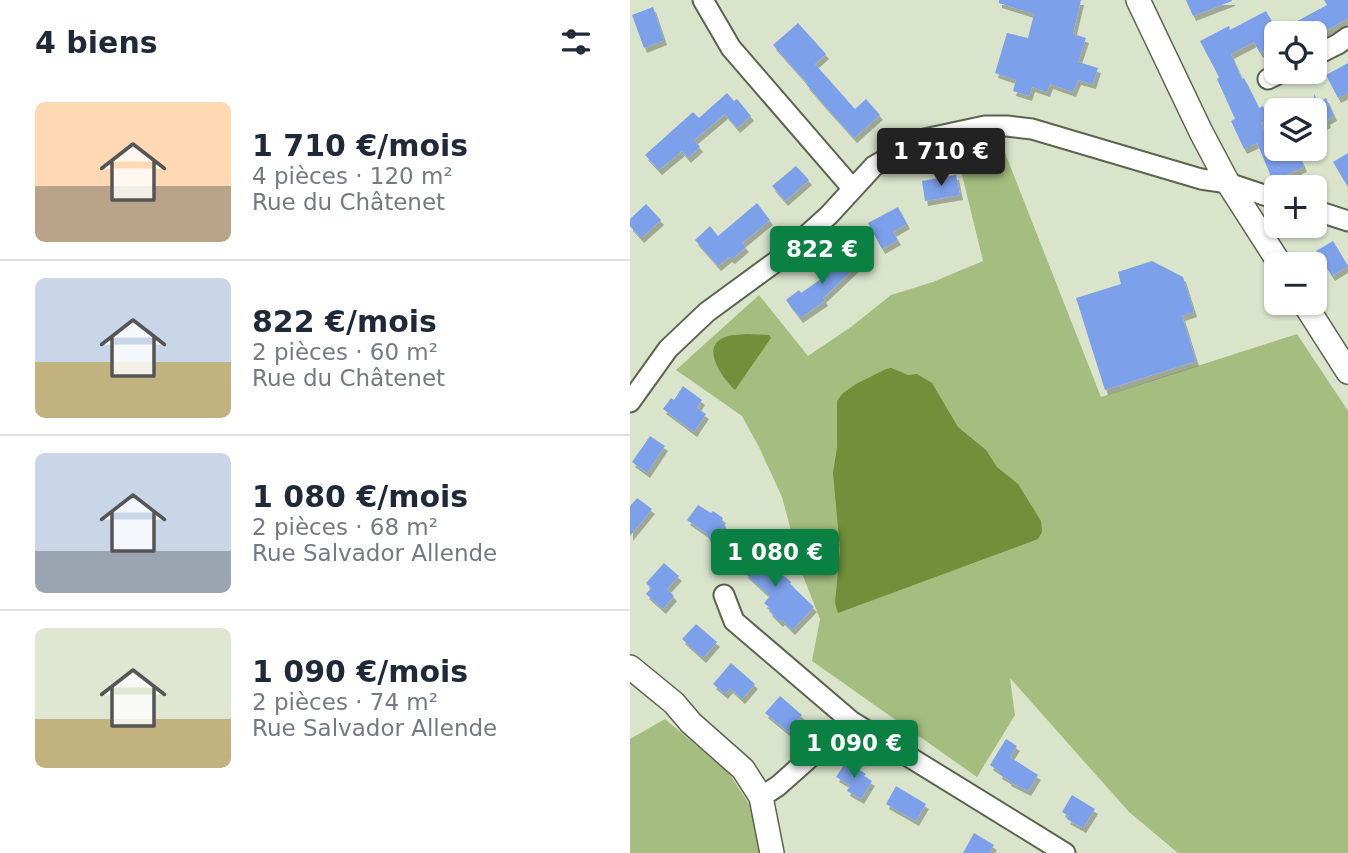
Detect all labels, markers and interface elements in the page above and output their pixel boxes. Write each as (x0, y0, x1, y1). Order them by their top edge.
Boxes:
map controls (1264, 21, 1327, 315)
button: locate (1264, 21, 1327, 84)
icon: filters (557, 23, 595, 61)
text: 4 biens (35, 25, 158, 60)
button: layers (1264, 98, 1327, 161)
text: 1 710 €/mois (252, 128, 468, 163)
pin: 1 710 € (876, 128, 1006, 188)
icon: home (91, 130, 175, 214)
text: 1 710 € (893, 138, 989, 164)
text: 4 pièces · 120 m² (252, 163, 453, 189)
button: + (1264, 175, 1327, 238)
text: Rue du Châtenet (252, 189, 445, 215)
pin: 822 € (773, 226, 871, 286)
text: 822 € (786, 236, 858, 262)
button: − (1264, 252, 1327, 315)
text: 822 €/mois (252, 304, 437, 339)
icon: home (91, 306, 175, 390)
text: 2 pièces · 60 m² (252, 339, 438, 365)
text: Rue du Châtenet (252, 365, 445, 391)
text: 1 080 €/mois (252, 479, 468, 514)
icon: home (91, 481, 175, 565)
text: 2 pièces · 68 m² (252, 514, 438, 540)
pin: 1 080 € (710, 530, 840, 589)
text: 1 080 € (727, 539, 823, 565)
text: Rue Salvador Allende (252, 540, 497, 566)
text: 1 090 €/mois (252, 654, 468, 689)
icon: home (91, 656, 175, 740)
text: 2 pièces · 74 m² (252, 689, 438, 715)
text: Rue Salvador Allende (252, 715, 497, 741)
pin: 1 090 € (789, 720, 919, 780)
text: 1 090 € (806, 730, 902, 756)

